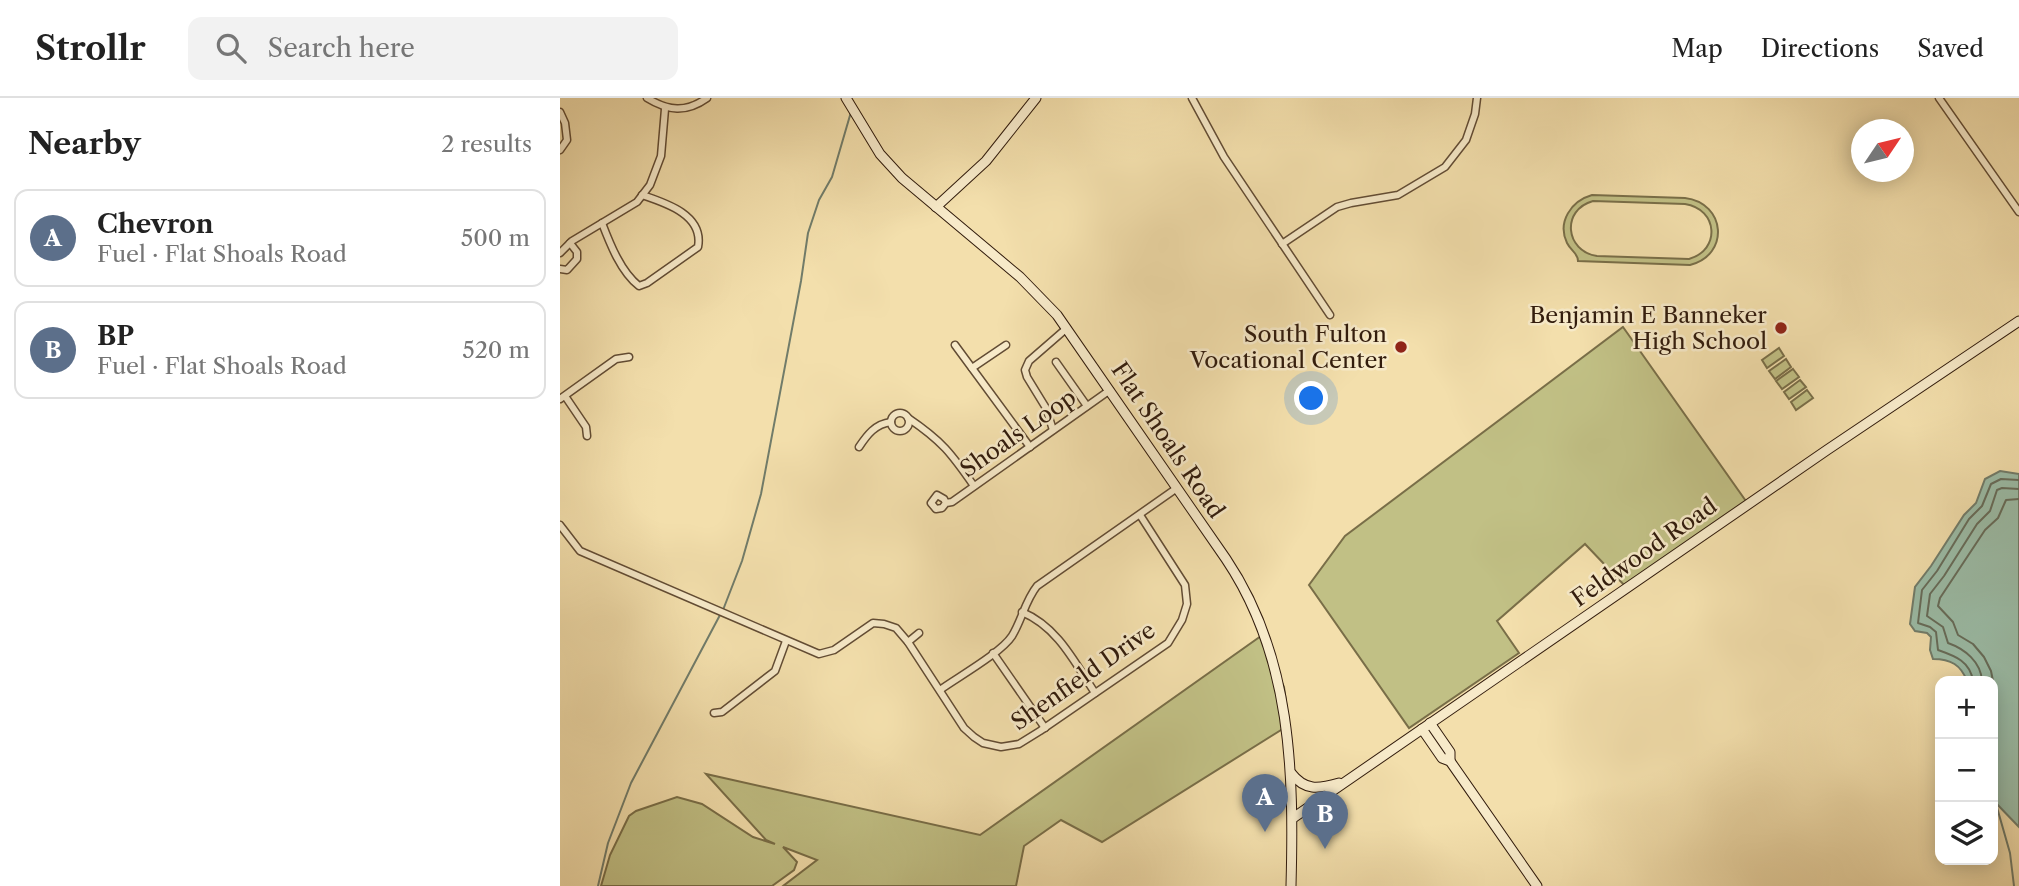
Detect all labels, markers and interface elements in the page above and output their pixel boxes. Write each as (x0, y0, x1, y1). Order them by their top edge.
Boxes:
search box (188, 17, 678, 80)
text: Strollr (35, 28, 146, 69)
icon: search (212, 29, 250, 67)
text: Search here (268, 32, 415, 64)
text: Map (1671, 34, 1723, 63)
text: Directions (1761, 34, 1879, 63)
text: Saved (1917, 34, 1984, 63)
north arrow (1851, 119, 1914, 182)
text: Nearby (28, 125, 141, 162)
text: 2 results (441, 130, 532, 158)
text: Chevron (97, 208, 214, 240)
text: A (44, 224, 62, 252)
text: 500 m (461, 224, 530, 252)
text: Fuel · Flat Shoals Road (97, 240, 347, 268)
place label: Benjamin E Banneker High School (1529, 301, 1767, 355)
text: BP (97, 320, 134, 352)
place label: South Fulton Vocational Center (1189, 320, 1387, 374)
marker: Benjamin E Banneker High School (1773, 320, 1789, 336)
text: B (44, 336, 62, 364)
text: 520 m (462, 336, 530, 364)
marker: South Fulton Vocational Center (1393, 339, 1409, 355)
text: Fuel · Flat Shoals Road (97, 352, 347, 380)
street label: Flat Shoals Road (1105, 357, 1231, 523)
your location (1294, 381, 1328, 415)
street label: Shoals Loop (955, 383, 1081, 483)
street label: Feldwood Road (1566, 491, 1722, 613)
street label: Shenfield Drive (1006, 616, 1160, 736)
map controls (1935, 676, 1998, 865)
button: + (1935, 676, 1998, 739)
button: − (1935, 739, 1998, 802)
pin: A (1242, 774, 1288, 832)
pin: B (1302, 791, 1348, 849)
button: layers (1935, 802, 1998, 865)

